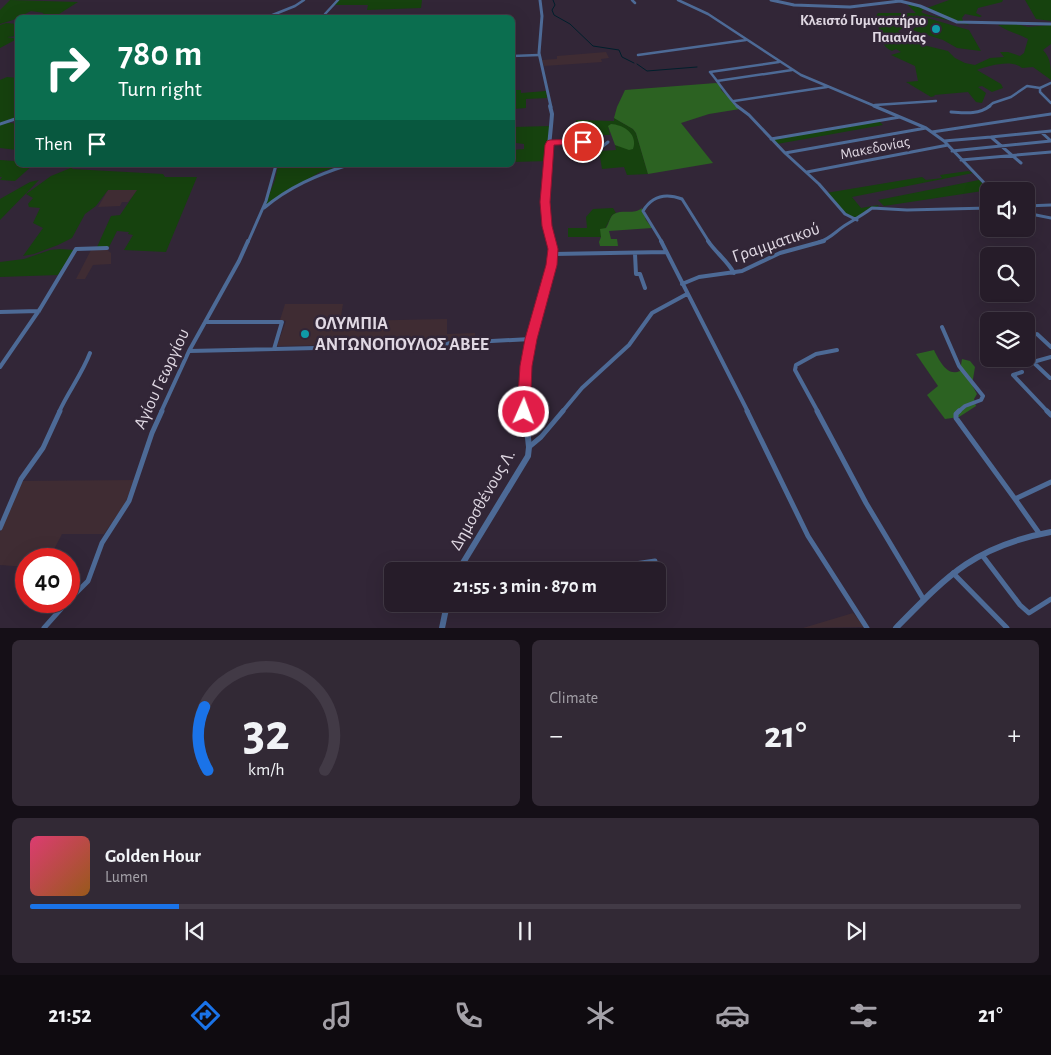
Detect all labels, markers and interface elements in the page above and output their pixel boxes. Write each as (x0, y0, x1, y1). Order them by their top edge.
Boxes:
place label: Κλειστό Γυμναστήριο Παιανίας (800, 13, 926, 45)
marker: Κλειστό Γυμναστήριο Παιανίας (930, 23, 942, 35)
icon: right (35, 35, 100, 100)
text: 780 m (118, 37, 202, 72)
text: Turn right (118, 78, 202, 100)
pin (562, 121, 604, 163)
icon: arrive (569, 128, 597, 156)
icon: arrive (83, 130, 111, 158)
street label: Μακεδονίας (839, 134, 911, 162)
text: Then (35, 135, 73, 154)
map controls (980, 182, 1035, 367)
button: sound (980, 182, 1035, 237)
street label: Γραμματικού (730, 220, 822, 266)
button: search (980, 247, 1035, 302)
button: layers (980, 312, 1035, 367)
place label: ΟΛΥΜΠΙΑ ΑΝΤΩΝΟΠΟΥΛΟΣ ΑΒΕΕ (315, 315, 489, 354)
street label: Αγίου Γεωργίου (130, 326, 193, 432)
marker: ΟΛΥΜΠΙΑ ΑΝΤΩΝΟΠΟΥΛΟΣ ΑΒΕΕ (299, 328, 311, 340)
position arrow (497, 385, 549, 437)
street label: Δημοσθένους Λ. (447, 447, 519, 553)
speed limit sign: 40 (15, 548, 80, 613)
text: 21:55 · 3 min · 870 m (453, 577, 597, 596)
text: Climate (550, 690, 598, 706)
text: 32 (242, 707, 289, 759)
text: 21° (764, 717, 807, 755)
text: − (550, 722, 563, 750)
text: + (1008, 722, 1021, 750)
text: km/h (247, 761, 284, 779)
text: Golden Hour (105, 847, 201, 866)
text: Lumen (105, 869, 148, 885)
icon: previous (181, 917, 209, 945)
icon: pause (511, 917, 539, 945)
icon: next (842, 917, 870, 945)
icon: directions (188, 998, 223, 1033)
icon: music (320, 998, 355, 1033)
icon: phone (451, 998, 486, 1033)
icon: climate (583, 998, 618, 1033)
icon: car (715, 998, 750, 1033)
icon: filters (846, 998, 881, 1033)
text: 21:52 (48, 1004, 92, 1026)
text: 21° (978, 1004, 1003, 1026)

